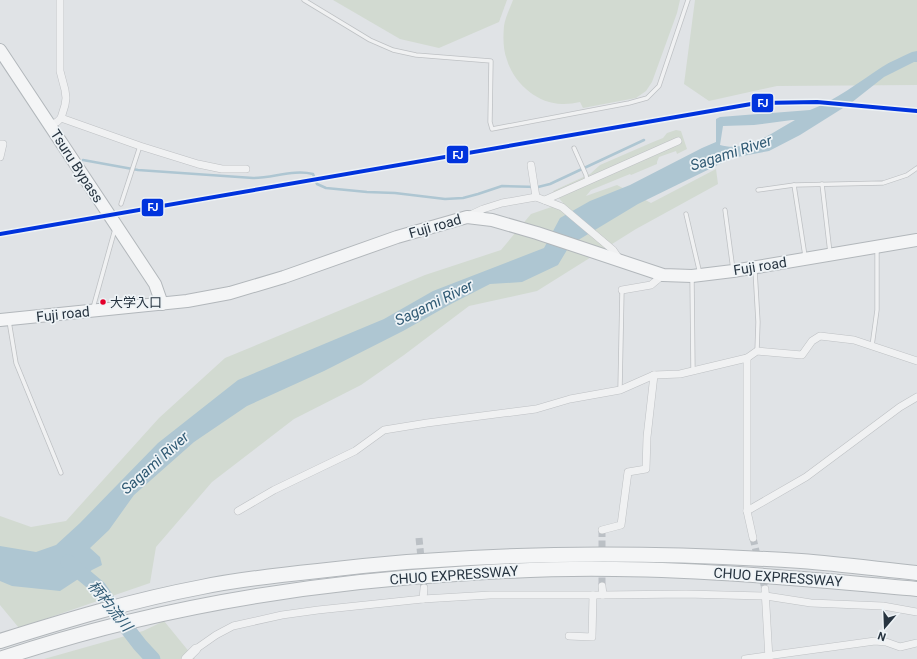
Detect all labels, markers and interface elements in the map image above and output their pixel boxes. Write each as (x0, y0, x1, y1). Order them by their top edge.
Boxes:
line badge: FJ (751, 93, 774, 113)
text: FJ (758, 97, 768, 110)
street label: Tsuru Bypass (47, 127, 107, 205)
water label: Sagami River (688, 131, 775, 175)
line badge: FJ (446, 145, 469, 164)
text: FJ (453, 149, 463, 162)
line badge: FJ (141, 198, 164, 217)
text: FJ (148, 201, 158, 214)
street label: Fuji road (407, 211, 463, 241)
street label: Fuji road (732, 254, 788, 278)
water label: Sagami River (392, 276, 477, 330)
place label: 大学入口 (110, 295, 162, 310)
marker: 大学入口 (98, 297, 108, 307)
street label: Fuji road (35, 303, 91, 325)
water label: Sagami River (117, 427, 193, 498)
street label: CHUO EXPRESSWAY (389, 562, 520, 587)
street label: CHUO EXPRESSWAY (713, 565, 844, 590)
water label: 柄杓流川 (84, 577, 137, 637)
north arrow (865, 607, 905, 647)
text: N (876, 628, 888, 643)

